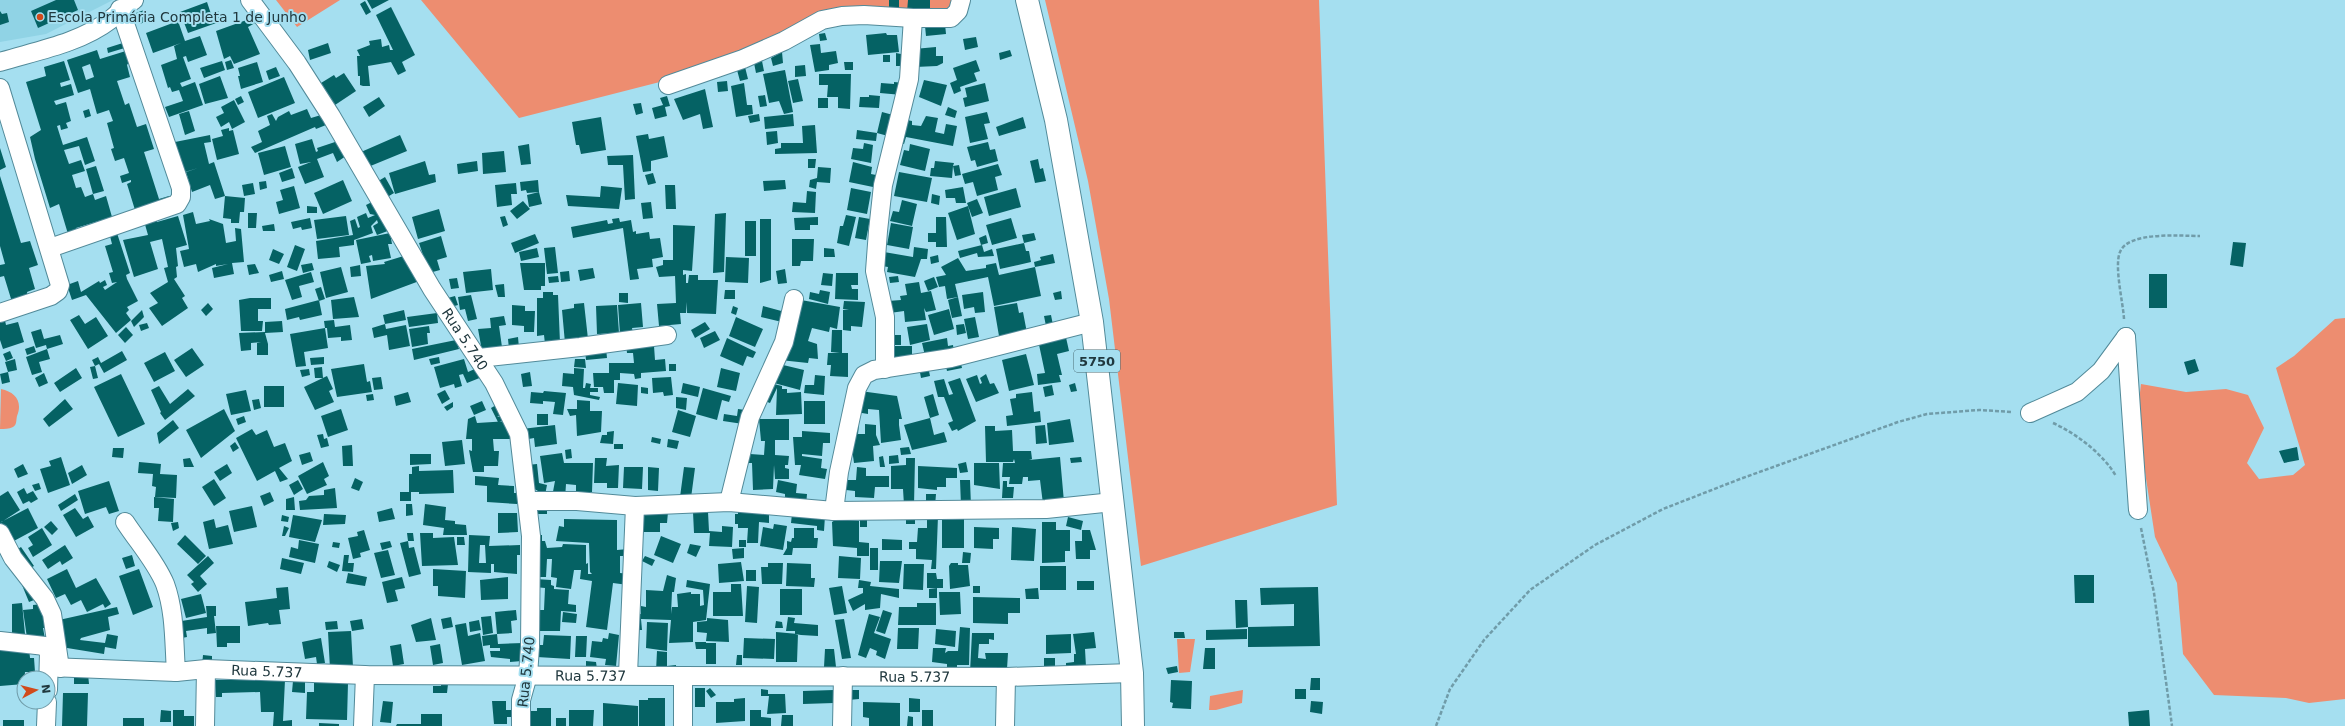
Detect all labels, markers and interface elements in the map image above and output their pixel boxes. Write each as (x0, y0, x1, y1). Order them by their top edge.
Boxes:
place label: Escola Primária Completa 1 de Junho (48, 9, 307, 25)
marker: Escola Primária Completa 1 de Junho (35, 12, 45, 22)
street label: Rua 5.740 (439, 305, 491, 373)
road number: 5750 (1074, 350, 1120, 372)
street label: Rua 5.740 (514, 636, 538, 708)
street label: Rua 5.737 (231, 662, 303, 681)
street label: Rua 5.737 (555, 668, 626, 684)
street label: Rua 5.737 (879, 669, 950, 685)
north arrow (16, 670, 56, 710)
text: N (38, 683, 52, 694)

